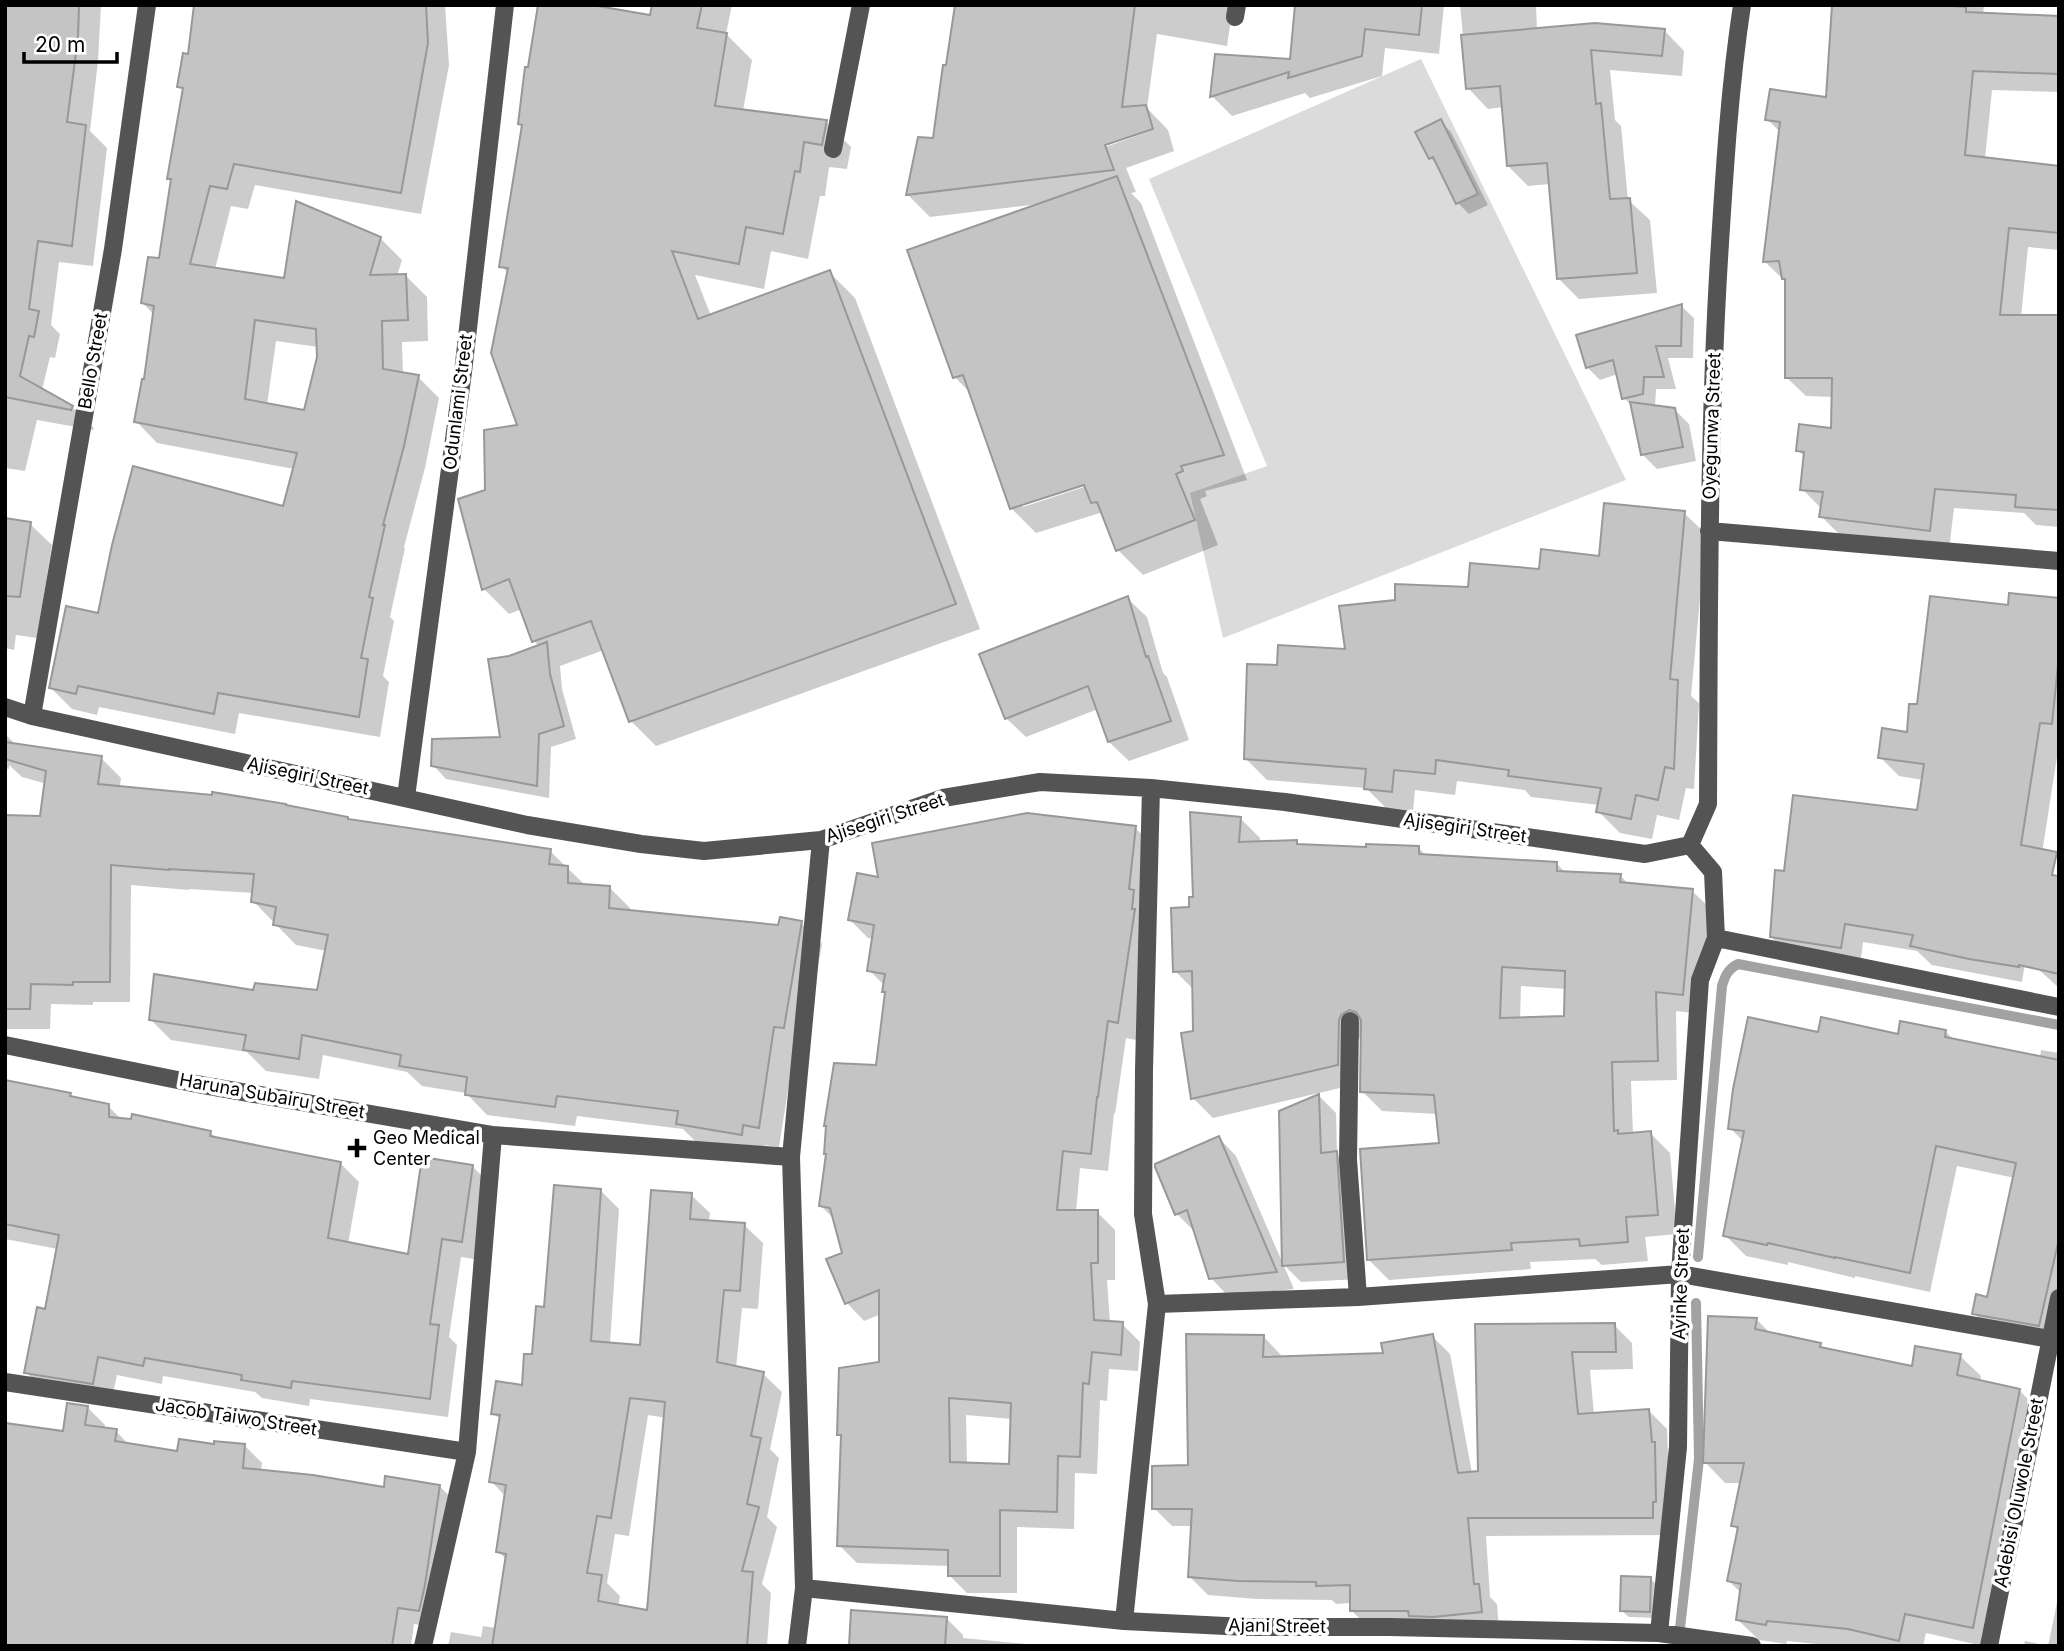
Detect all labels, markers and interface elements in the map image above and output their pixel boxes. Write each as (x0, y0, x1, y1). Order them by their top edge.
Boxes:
scale bar (24, 21, 117, 65)
text: 20 m (35, 32, 85, 57)
street label: Bello Street (74, 311, 111, 411)
street label: Odunlami Street (439, 333, 476, 471)
street label: Oyegunwa Street (1698, 352, 1725, 500)
street label: Ajisegiri Street (245, 752, 371, 799)
street label: Ajisegiri Street (823, 788, 947, 847)
street label: Ajisegiri Street (1402, 808, 1528, 847)
street label: Haruna Subairu Street (178, 1069, 367, 1122)
place label: Geo Medical Center (373, 1127, 480, 1169)
marker: Geo Medical Center (347, 1138, 367, 1158)
street label: Ayinke Street (1668, 1227, 1693, 1340)
street label: Jacob Taiwo Street (154, 1393, 318, 1440)
street label: Adebisi Oluwole Street (1990, 1396, 2047, 1590)
street label: Ajani Street (1228, 1614, 1326, 1637)

